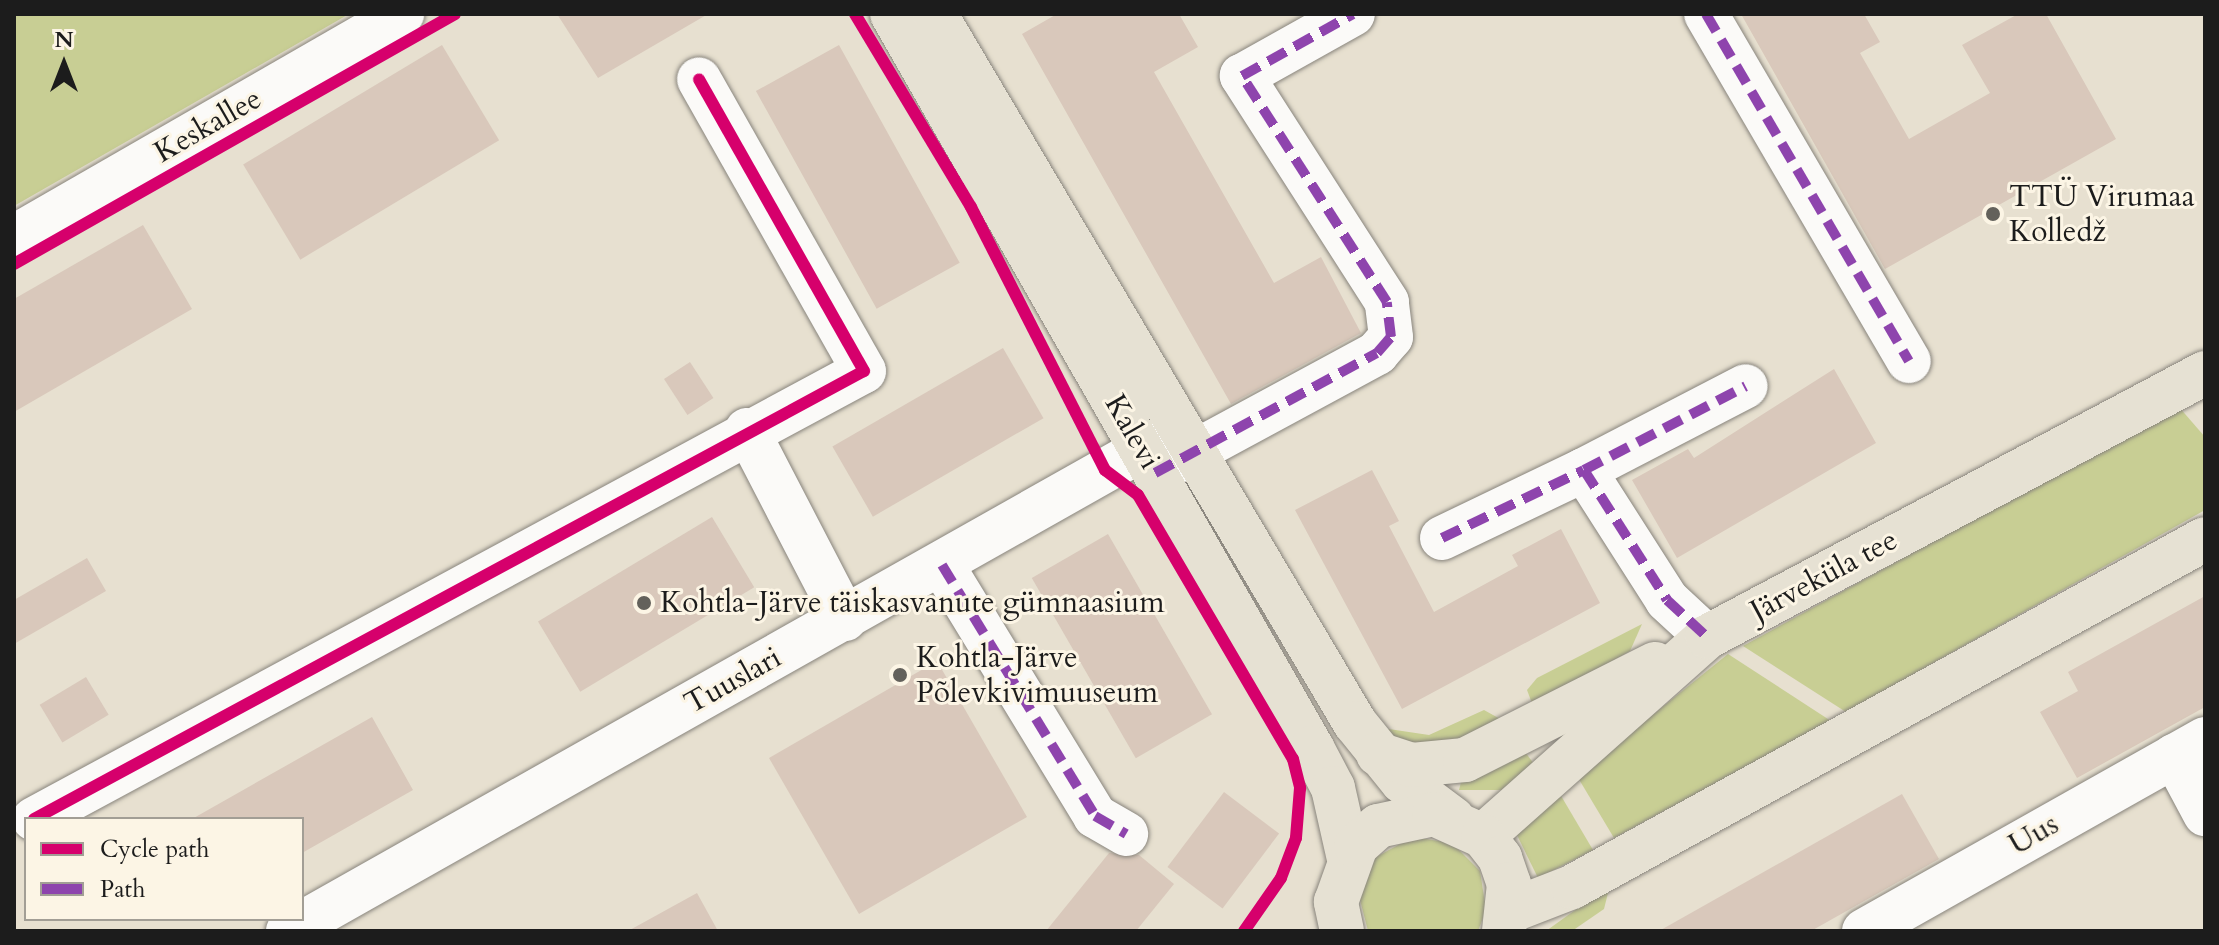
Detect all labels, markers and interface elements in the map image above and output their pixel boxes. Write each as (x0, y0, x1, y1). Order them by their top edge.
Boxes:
north arrow (24, 24, 104, 104)
text: N (54, 25, 74, 55)
street label: Keskallee (148, 81, 268, 171)
place label: TTÜ Virumaa Kolledž (2009, 179, 2195, 250)
marker: TTÜ Virumaa Kolledž (1984, 205, 2002, 223)
street label: Kalevi (1096, 388, 1168, 476)
street label: Järveküla tee (1744, 522, 1904, 630)
place label: Kohtla-Järve täiskasvanute gümnaasium (660, 585, 1165, 621)
marker: Kohtla-Järve täiskasvanute gümnaasium (635, 594, 653, 612)
street label: Tuuslari (678, 640, 788, 722)
place label: Kohtla-Järve Põlevkivimuuseum (916, 640, 1158, 710)
marker: Kohtla-Järve Põlevkivimuuseum (891, 666, 909, 684)
street label: Uus (2003, 807, 2065, 863)
legend (24, 817, 304, 921)
text: Cycle path (100, 833, 209, 866)
text: Path (100, 873, 145, 906)

